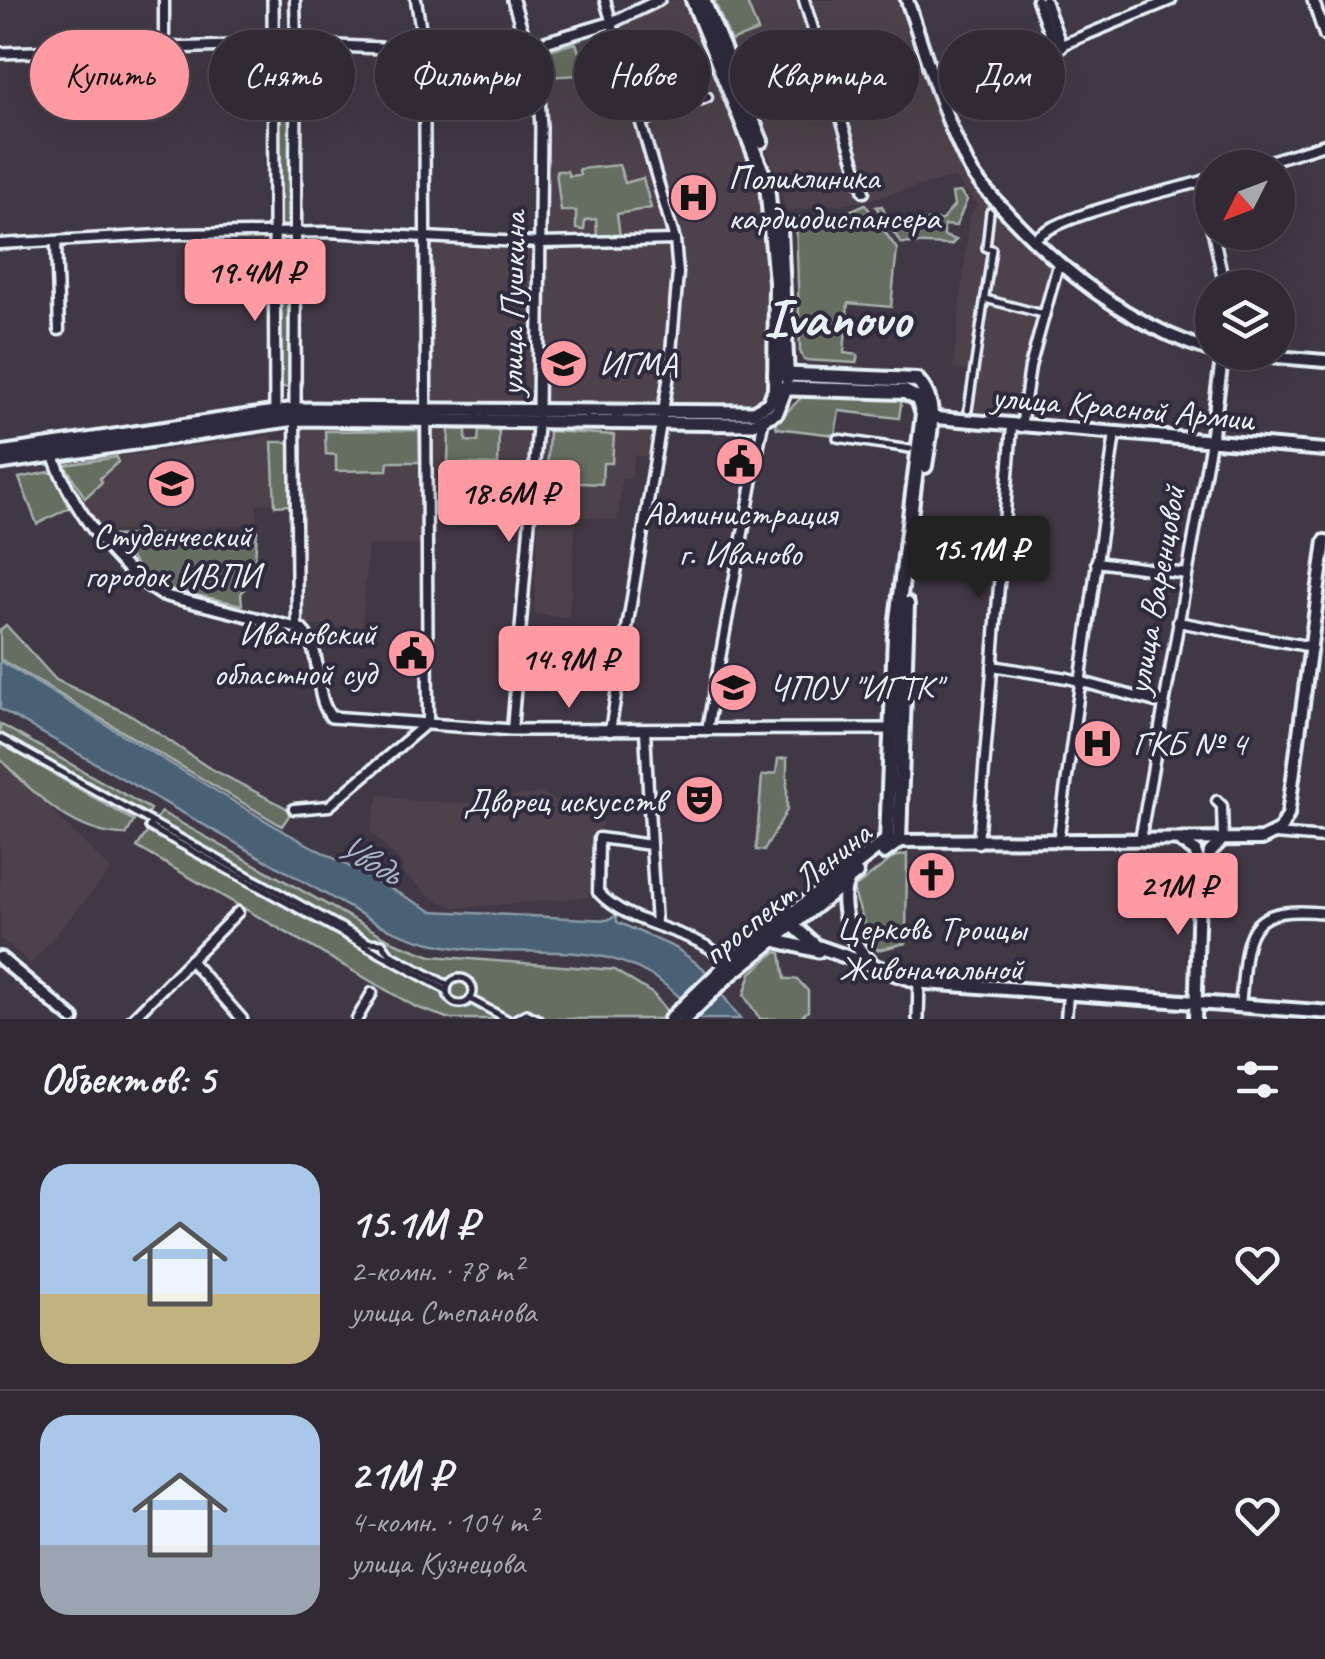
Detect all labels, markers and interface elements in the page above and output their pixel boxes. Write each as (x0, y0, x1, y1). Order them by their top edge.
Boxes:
chip: Купить (30, 30, 189, 120)
chip: Снять (209, 30, 355, 120)
chip: Фильтры (375, 30, 554, 120)
chip: Новое (574, 30, 710, 120)
chip: Квартира (730, 30, 919, 120)
chip: Дом (939, 30, 1065, 120)
north arrow (1195, 150, 1295, 250)
map controls (1195, 150, 1295, 370)
place label: Поликлиника кардиодиспансера (728, 155, 943, 240)
hospital icon: Поликлиника кардиодиспансера (667, 171, 719, 223)
street label: улица Пушкина (488, 209, 537, 399)
pin: 19.4M ₽ (163, 239, 347, 324)
text: 19.4M ₽ (207, 251, 303, 292)
button: layers (1195, 270, 1295, 370)
district label: Ivanovo (764, 283, 915, 353)
school or university icon: ИГМА (538, 337, 590, 389)
place label: ИГМА (599, 341, 679, 386)
street label: улица Красной Армии (988, 373, 1258, 442)
public building icon: Администрация г. Иваново (714, 435, 766, 487)
school or university icon: Студенческий городок ИВПИ (146, 457, 198, 509)
pin: 18.6M ₽ (417, 460, 601, 545)
text: 18.6M ₽ (460, 472, 558, 513)
street label: улица Варенцовой (1115, 480, 1196, 700)
place label: Администрация г. Иваново (643, 491, 839, 576)
place label: Студенческий городок ИВПИ (85, 513, 265, 598)
pin: 15.1M ₽ (887, 516, 1071, 601)
text: 15.1M ₽ (931, 528, 1027, 569)
place label: Ивановский областной суд (213, 611, 379, 696)
pin: 14.9M ₽ (477, 626, 661, 711)
public building icon: Ивановский областной суд (385, 627, 437, 679)
text: 14.9M ₽ (521, 638, 617, 679)
school or university icon: ЧПОУ "ИГТК" (708, 661, 760, 713)
place label: ЧПОУ "ИГТК" (769, 665, 948, 710)
hospital icon: ГКБ № 4 (1072, 717, 1124, 769)
place label: ГКБ № 4 (1133, 721, 1250, 766)
theatre icon: Дворец искусств (674, 774, 726, 826)
place label: Дворец искусств (464, 778, 671, 823)
street label: проспект Ленина (692, 810, 882, 976)
water label: Уводь (328, 822, 413, 897)
church icon: Церковь Троицы Живоначальной (905, 850, 957, 902)
pin: 21M ₽ (1108, 853, 1248, 938)
text: 21M ₽ (1140, 865, 1216, 906)
place label: Церковь Троицы Живоначальной (836, 906, 1029, 991)
icon: filters (1230, 1052, 1285, 1107)
text: Объектов: 5 (40, 1053, 215, 1106)
text: 15.1M ₽ (350, 1197, 477, 1250)
icon: home (120, 1204, 240, 1324)
icon: heart (1230, 1237, 1285, 1292)
text: 2-комн. · 78 m² (350, 1250, 522, 1291)
text: улица Степанова (350, 1291, 536, 1332)
text: 21M ₽ (350, 1448, 450, 1501)
icon: home (120, 1455, 240, 1575)
icon: heart (1230, 1488, 1285, 1543)
text: 4-комн. · 104 m² (350, 1501, 537, 1542)
text: улица Кузнецова (350, 1542, 525, 1583)

